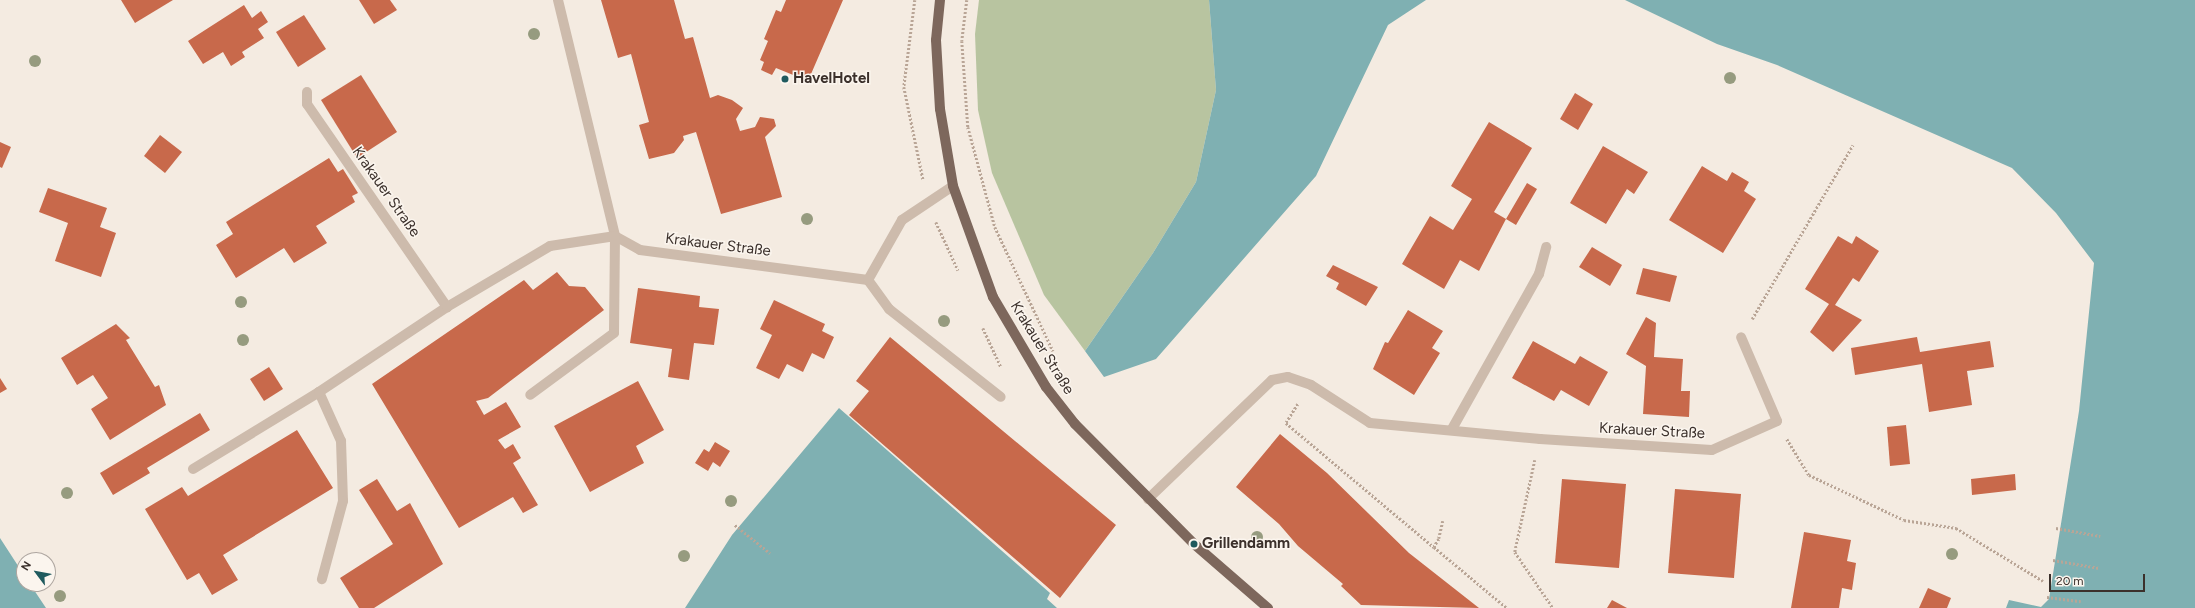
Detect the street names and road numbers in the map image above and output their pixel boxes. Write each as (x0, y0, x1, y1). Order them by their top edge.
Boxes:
street label: Krakauer Straße (348, 143, 424, 241)
street label: Krakauer Straße (664, 230, 772, 260)
street label: Krakauer Straße (1006, 298, 1078, 398)
street label: Krakauer Straße (1599, 419, 1705, 443)

